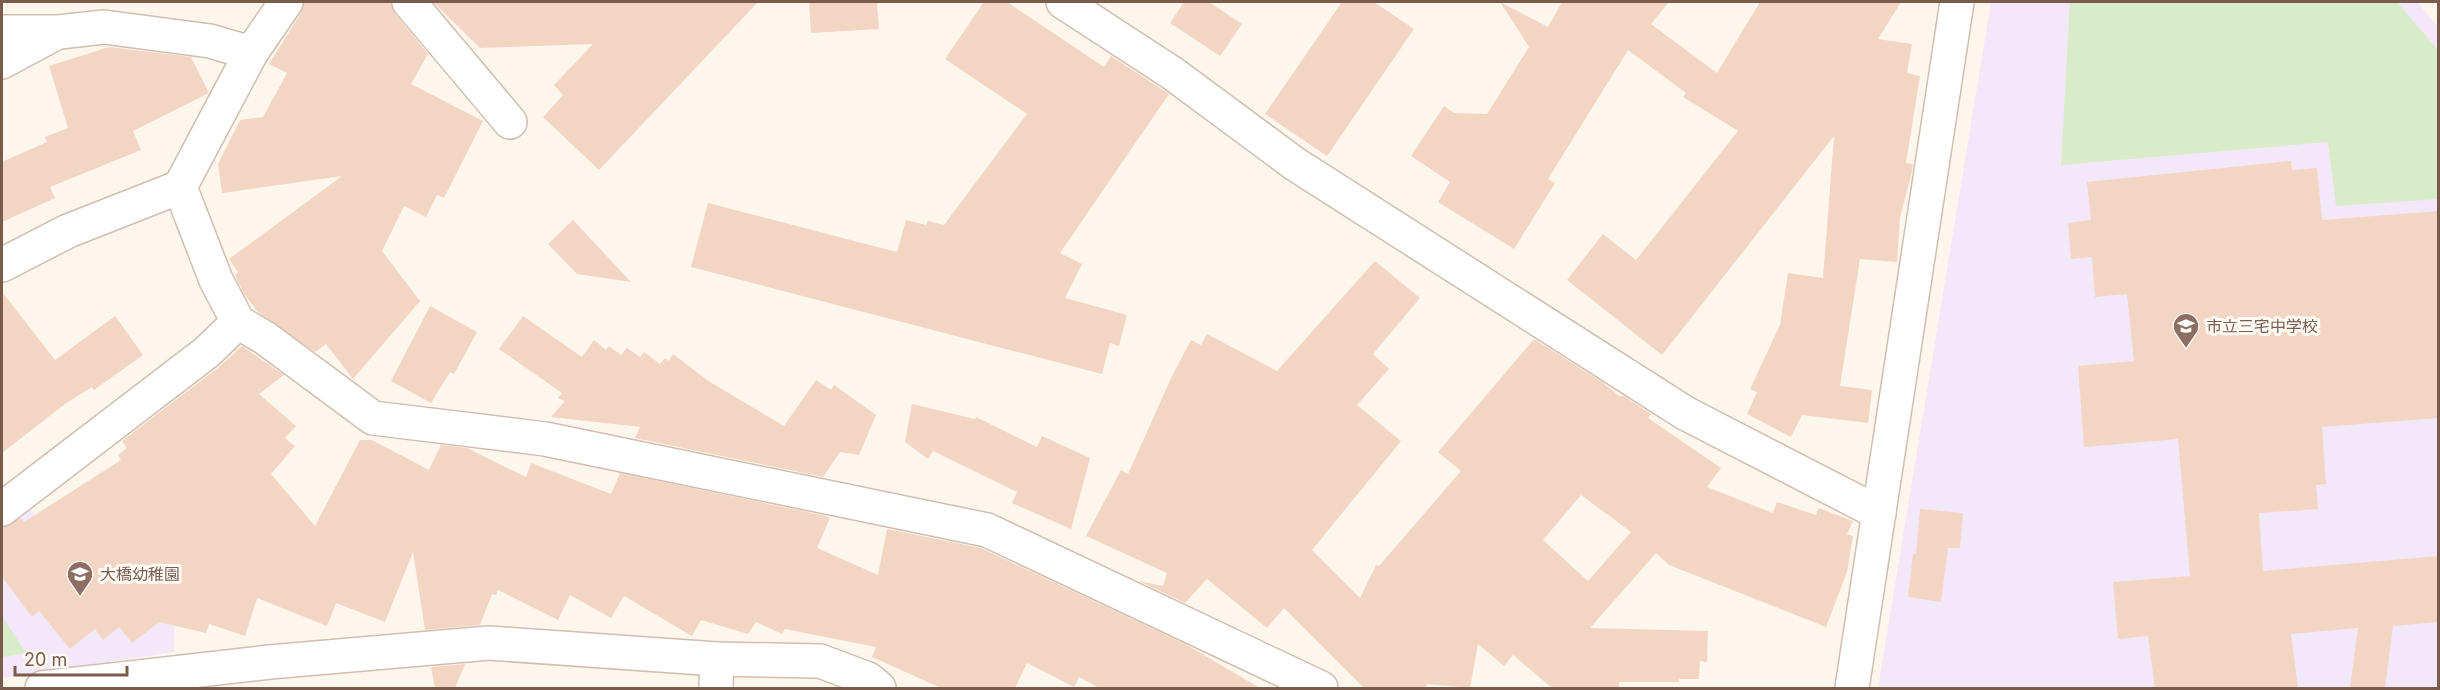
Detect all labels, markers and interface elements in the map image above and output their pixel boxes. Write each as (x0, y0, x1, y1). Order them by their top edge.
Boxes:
school or university icon: 市立三宅中学校 (2171, 311, 2201, 349)
place label: 市立三宅中学校 (2206, 316, 2318, 336)
school or university icon: 大橋幼稚園 (65, 559, 95, 597)
place label: 大橋幼稚園 (100, 564, 180, 584)
scale bar (15, 639, 128, 677)
text: 20 m (24, 649, 67, 670)

